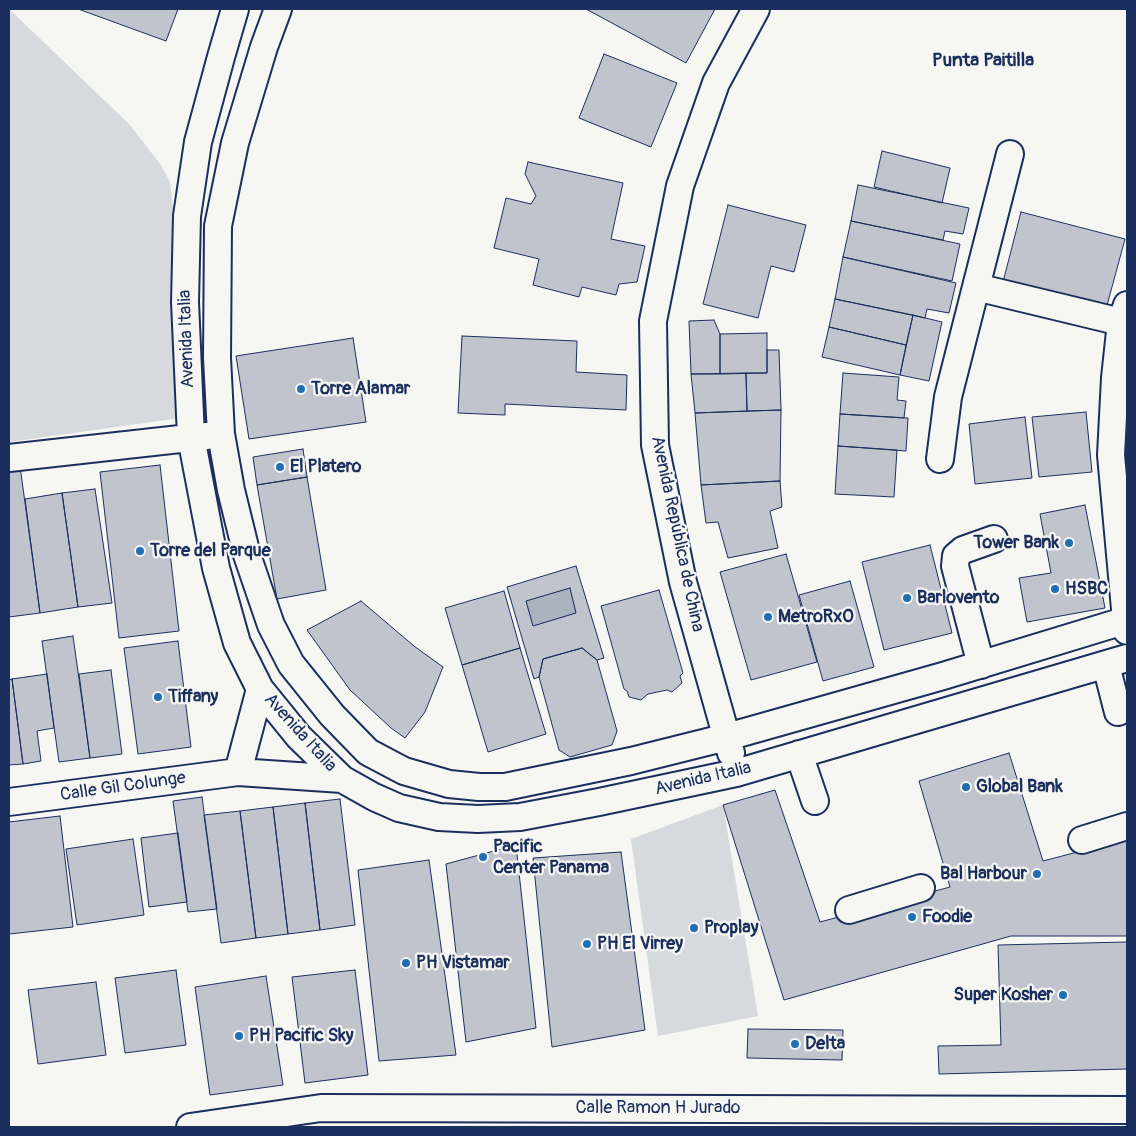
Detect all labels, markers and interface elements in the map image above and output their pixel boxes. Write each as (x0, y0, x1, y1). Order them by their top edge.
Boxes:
district label: Punta Paitilla (932, 50, 1034, 72)
street label: Avenida Italia (174, 290, 200, 388)
place label: Torre Alamar (311, 378, 410, 400)
marker: Torre Alamar (295, 383, 307, 395)
street label: Avenida República de China (646, 434, 708, 634)
place label: El Platero (290, 456, 361, 478)
marker: El Platero (274, 461, 286, 473)
place label: Tower Bank (973, 532, 1059, 554)
marker: Tower Bank (1063, 537, 1075, 549)
place label: Torre del Parque (150, 540, 271, 562)
marker: Torre del Parque (134, 545, 146, 557)
place label: HSBC (1065, 578, 1108, 600)
marker: HSBC (1049, 583, 1061, 595)
place label: Barlovento (917, 587, 999, 609)
marker: Barlovento (901, 592, 913, 604)
place label: MetroRxO (778, 606, 854, 628)
marker: MetroRxO (762, 611, 774, 623)
place label: Tiffany (168, 686, 218, 708)
street label: Avenida Italia (259, 689, 341, 777)
marker: Tiffany (152, 691, 164, 703)
street label: Avenida Italia (653, 757, 753, 801)
street label: Calle Gil Colunge (59, 768, 187, 806)
place label: Global Bank (976, 776, 1063, 798)
marker: Global Bank (960, 781, 972, 793)
place label: Pacific Center Panama (493, 836, 609, 879)
marker: Pacific Center Panama (477, 851, 489, 863)
place label: Bal Harbour (940, 863, 1027, 885)
marker: Bal Harbour (1031, 868, 1043, 880)
place label: Foodie (922, 906, 972, 928)
marker: Foodie (906, 911, 918, 923)
place label: Proplay (704, 917, 758, 939)
marker: Proplay (688, 922, 700, 934)
place label: PH El Virrey (597, 933, 683, 955)
marker: PH El Virrey (581, 938, 593, 950)
place label: PH Vistamar (416, 952, 510, 974)
marker: PH Vistamar (400, 957, 412, 969)
place label: Super Kosher (953, 984, 1053, 1006)
marker: Super Kosher (1057, 989, 1069, 1001)
place label: PH Pacific Sky (249, 1025, 353, 1047)
marker: PH Pacific Sky (233, 1030, 245, 1042)
place label: Delta (805, 1033, 845, 1055)
marker: Delta (789, 1038, 801, 1050)
street label: Calle Ramon H Jurado (575, 1097, 741, 1119)

